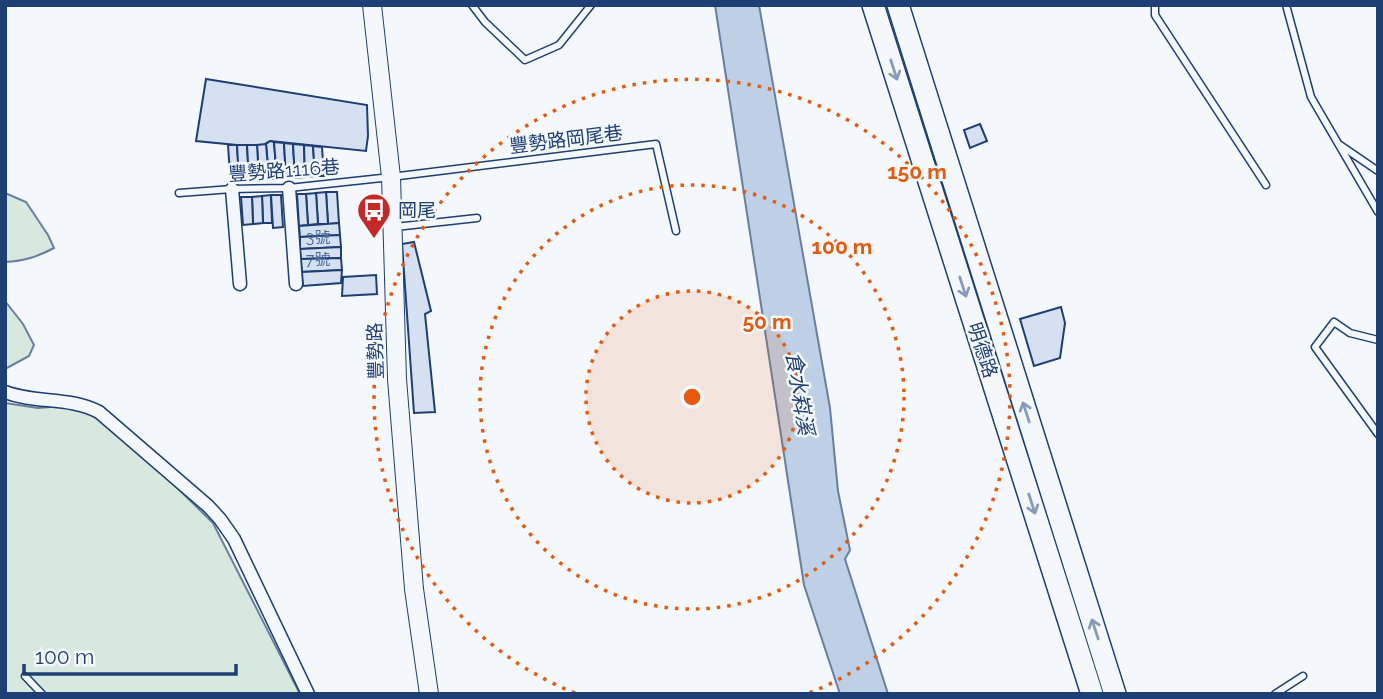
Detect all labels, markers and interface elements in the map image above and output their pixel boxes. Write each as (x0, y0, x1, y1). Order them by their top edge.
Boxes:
one-way arrow (889, 59, 901, 81)
street label: 豐勢路岡尾巷 (508, 121, 624, 157)
street label: 豐勢路1116巷 (227, 155, 341, 185)
text: 150 m (887, 159, 947, 184)
bus stop icon: 岡尾 (355, 191, 393, 240)
place label: 岡尾 (398, 199, 436, 221)
house number: 3號 (306, 228, 330, 247)
text: 100 m (812, 234, 872, 259)
house number: 7號 (306, 250, 330, 269)
one-way arrow (957, 276, 970, 298)
text: 50 m (742, 309, 792, 334)
street label: 明德路 (964, 319, 1002, 381)
street label: 豐勢路 (363, 322, 387, 380)
water label: 食水嵙溪 (781, 350, 819, 439)
centre of rings (680, 385, 704, 409)
one-way arrow (1019, 401, 1032, 423)
one-way arrow (1026, 493, 1039, 515)
one-way arrow (1088, 618, 1100, 640)
scale bar (24, 632, 236, 676)
text: 100 m (35, 644, 94, 669)

